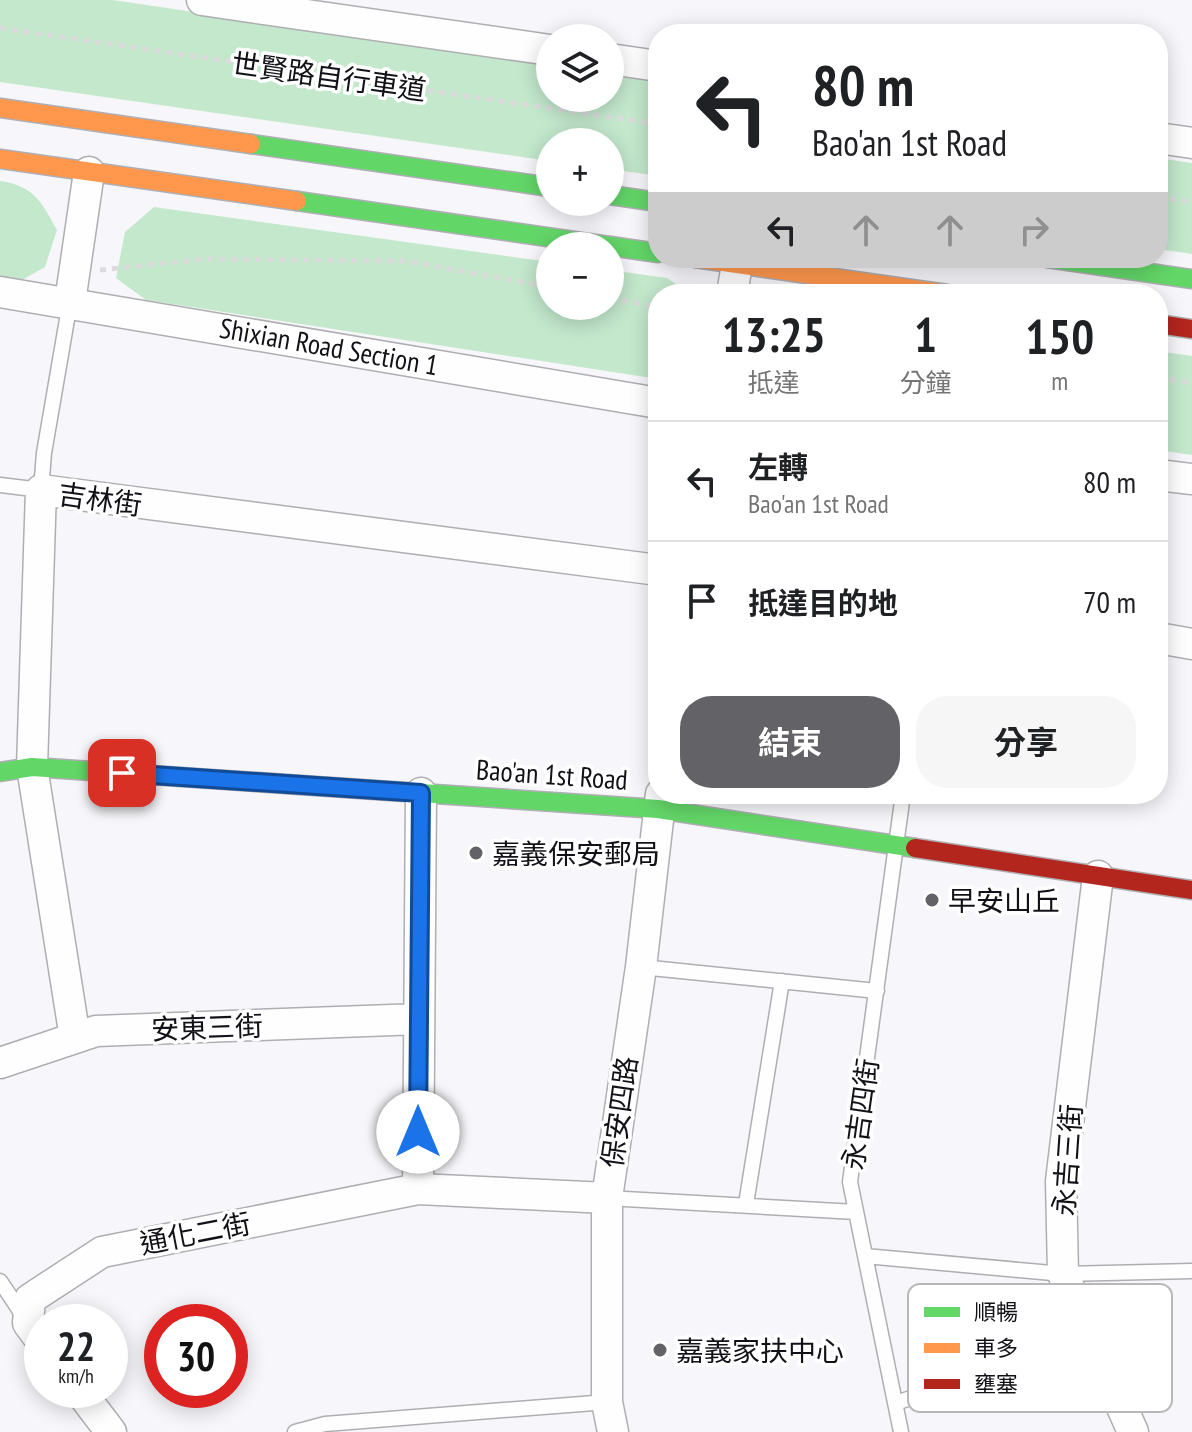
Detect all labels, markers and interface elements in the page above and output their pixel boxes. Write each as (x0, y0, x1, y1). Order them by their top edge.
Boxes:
map controls (536, 24, 624, 320)
button: layers (536, 24, 624, 112)
street label: 世賢路自行車道 (229, 44, 429, 108)
text: 80 m (812, 49, 914, 121)
icon: left (680, 56, 784, 160)
text: Bao'an 1st Road (812, 119, 1007, 166)
button: + (536, 128, 624, 216)
icon: left (760, 208, 804, 252)
icon: ahead (844, 208, 888, 252)
icon: ahead (928, 208, 972, 252)
icon: right (1012, 208, 1056, 252)
button: − (536, 232, 624, 320)
text: 13:25 (722, 303, 826, 365)
text: 1 (914, 303, 937, 365)
text: 150 (1025, 305, 1094, 367)
street label: Shixian Road Section 1 (217, 309, 441, 383)
text: m (1051, 364, 1068, 397)
text: 抵達 (748, 366, 800, 399)
text: 分鐘 (899, 366, 952, 399)
text: 左轉 (748, 447, 808, 486)
icon: left (680, 459, 724, 503)
text: 80 m (1083, 462, 1136, 501)
street label: 吉林街 (56, 475, 144, 523)
text: Bao'an 1st Road (748, 487, 889, 520)
icon: arrive (680, 579, 724, 623)
text: 70 m (1083, 582, 1136, 621)
text: 抵達目的地 (748, 583, 898, 622)
button: 結束 (680, 696, 900, 788)
button: 分享 (916, 696, 1136, 788)
pin (88, 739, 156, 807)
street label: Bao'an 1st Road (475, 750, 629, 798)
icon: arrive (100, 751, 144, 795)
place label: 嘉義保安郵局 (492, 835, 660, 872)
marker: 嘉義保安郵局 (467, 844, 485, 862)
place label: 早安山丘 (948, 882, 1060, 919)
marker: 早安山丘 (923, 891, 941, 909)
street label: 安東三街 (150, 1007, 264, 1047)
street label: 保安四路 (593, 1054, 645, 1170)
street label: 永吉四街 (834, 1056, 886, 1172)
position arrow (376, 1090, 460, 1174)
street label: 永吉三街 (1045, 1103, 1089, 1217)
street label: 通化二街 (136, 1204, 254, 1262)
legend (908, 1284, 1172, 1412)
text: 順暢 (974, 1298, 1018, 1326)
speed limit sign: 30 (144, 1304, 248, 1408)
text: 22 (57, 1320, 95, 1372)
place label: 嘉義家扶中心 (676, 1332, 844, 1369)
text: 車多 (974, 1334, 1018, 1362)
marker: 嘉義家扶中心 (651, 1341, 669, 1359)
text: km/h (58, 1363, 94, 1389)
text: 壅塞 (974, 1370, 1018, 1398)

